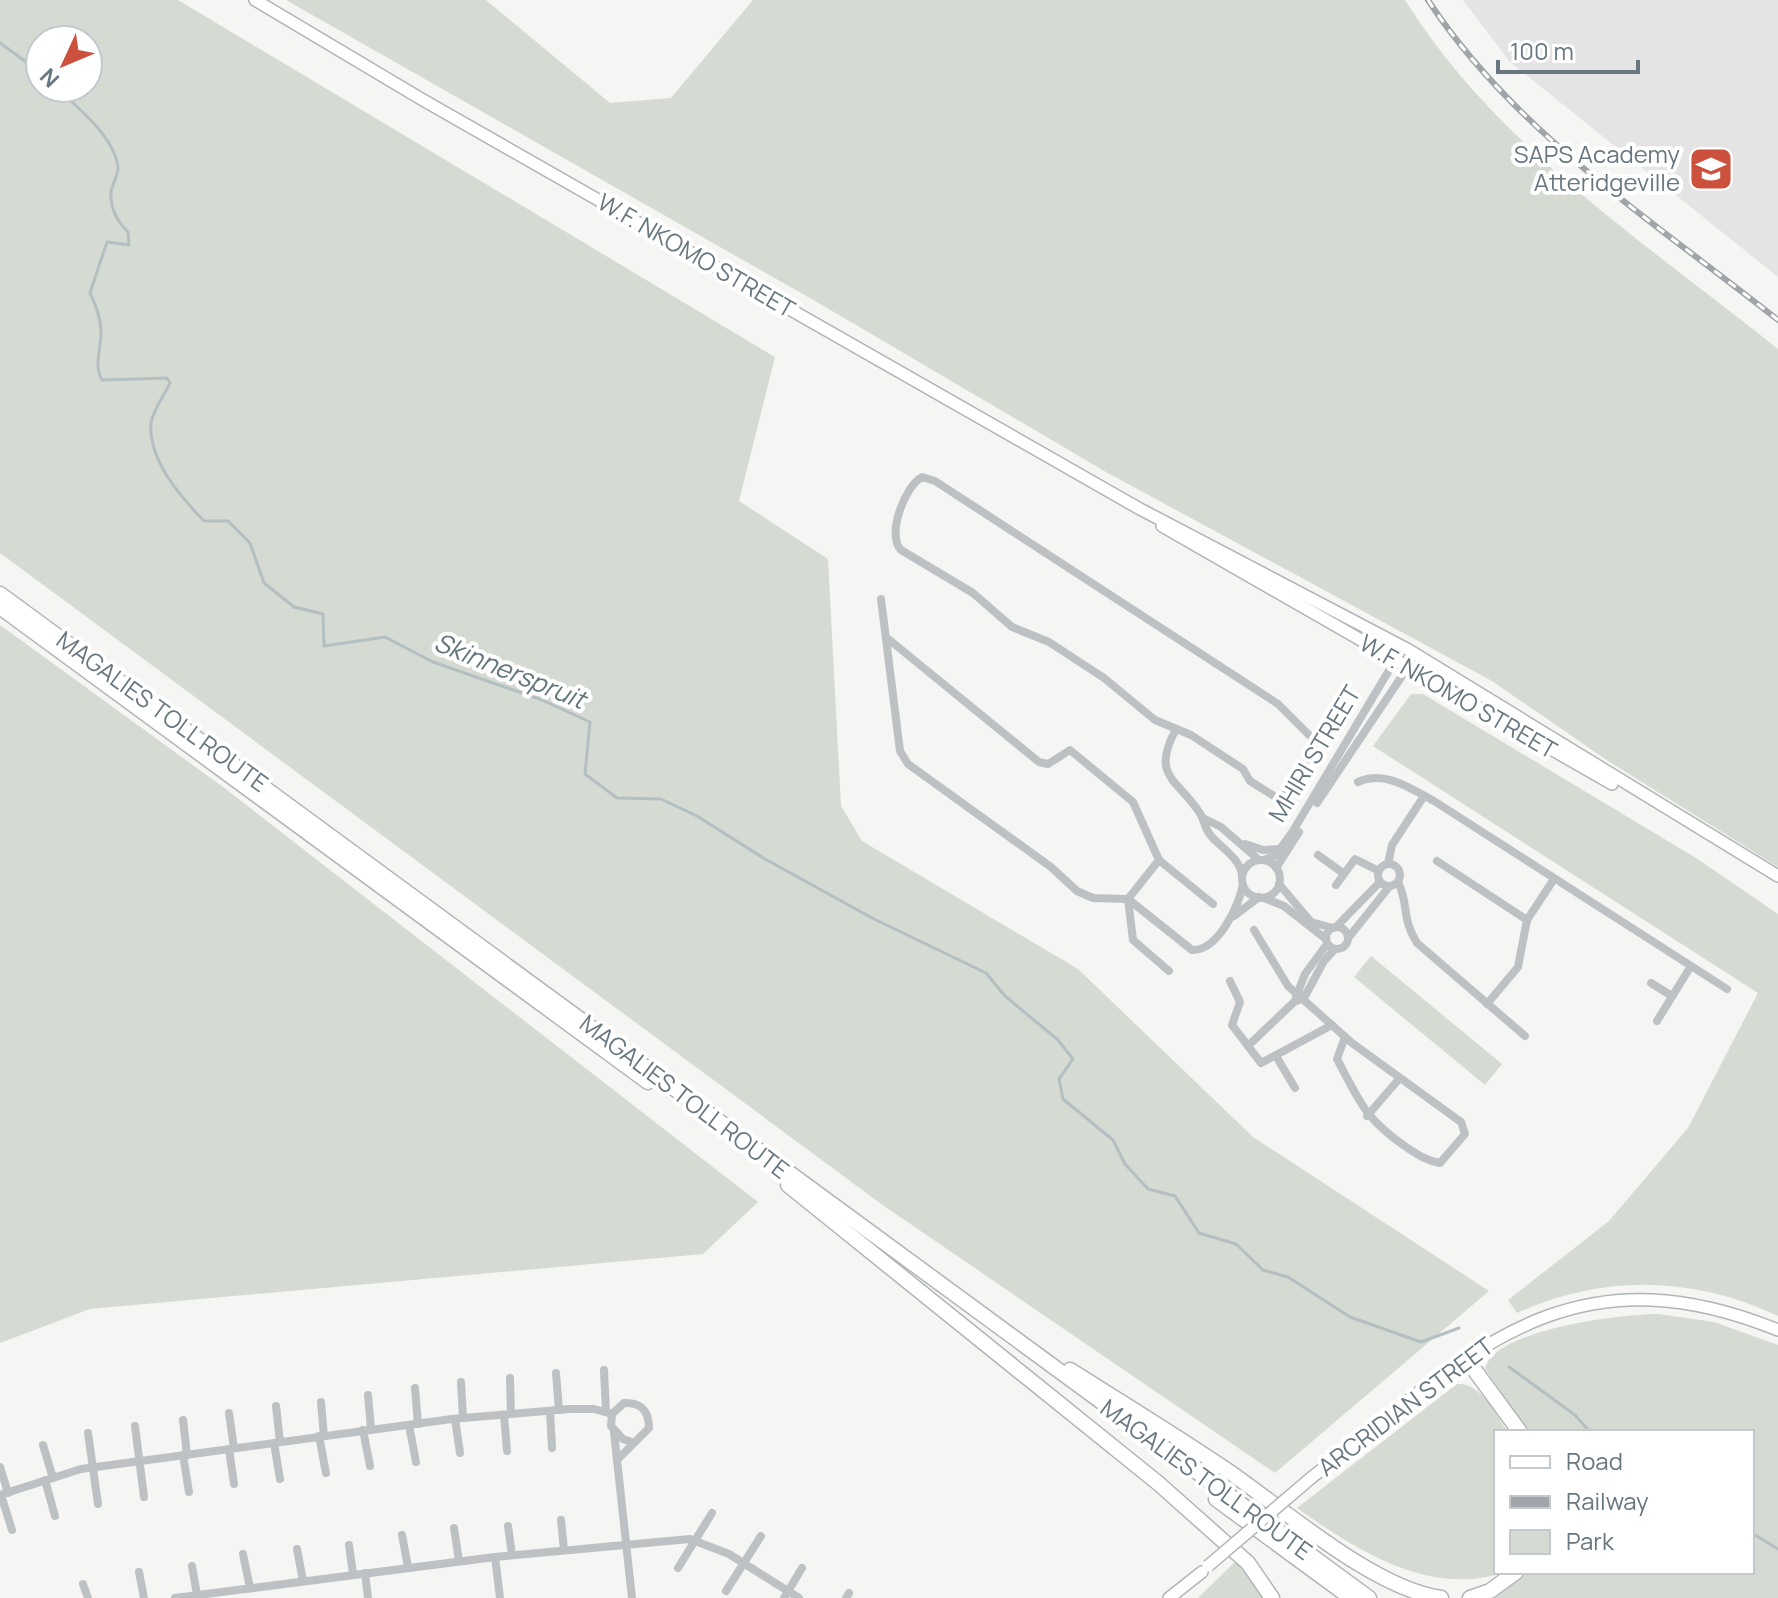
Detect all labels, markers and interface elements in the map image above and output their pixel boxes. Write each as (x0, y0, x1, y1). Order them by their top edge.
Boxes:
north arrow (24, 24, 104, 104)
scale bar (1498, 24, 1638, 74)
text: 100 m (1510, 34, 1574, 67)
text: N (33, 62, 66, 94)
place label: SAPS Academy Atteridgeville (1514, 137, 1680, 198)
school or university icon: SAPS Academy Atteridgeville (1687, 145, 1735, 193)
street label: W.F. NKOMO STREET (592, 185, 802, 325)
street label: MAGALIES TOLL ROUTE (50, 623, 275, 799)
water label: Skinnerspruit (429, 623, 594, 718)
street label: W.F. NKOMO STREET (1354, 626, 1564, 766)
street label: MHIRI STREET (1260, 678, 1368, 828)
street label: MAGALIES TOLL ROUTE (573, 1006, 796, 1185)
street label: ARCRIDIAN STREET (1310, 1328, 1500, 1483)
street label: MAGALIES TOLL ROUTE (1094, 1391, 1319, 1567)
legend (1494, 1430, 1754, 1574)
text: Road (1566, 1444, 1623, 1477)
text: Railway (1566, 1484, 1649, 1517)
text: Park (1566, 1524, 1615, 1557)

